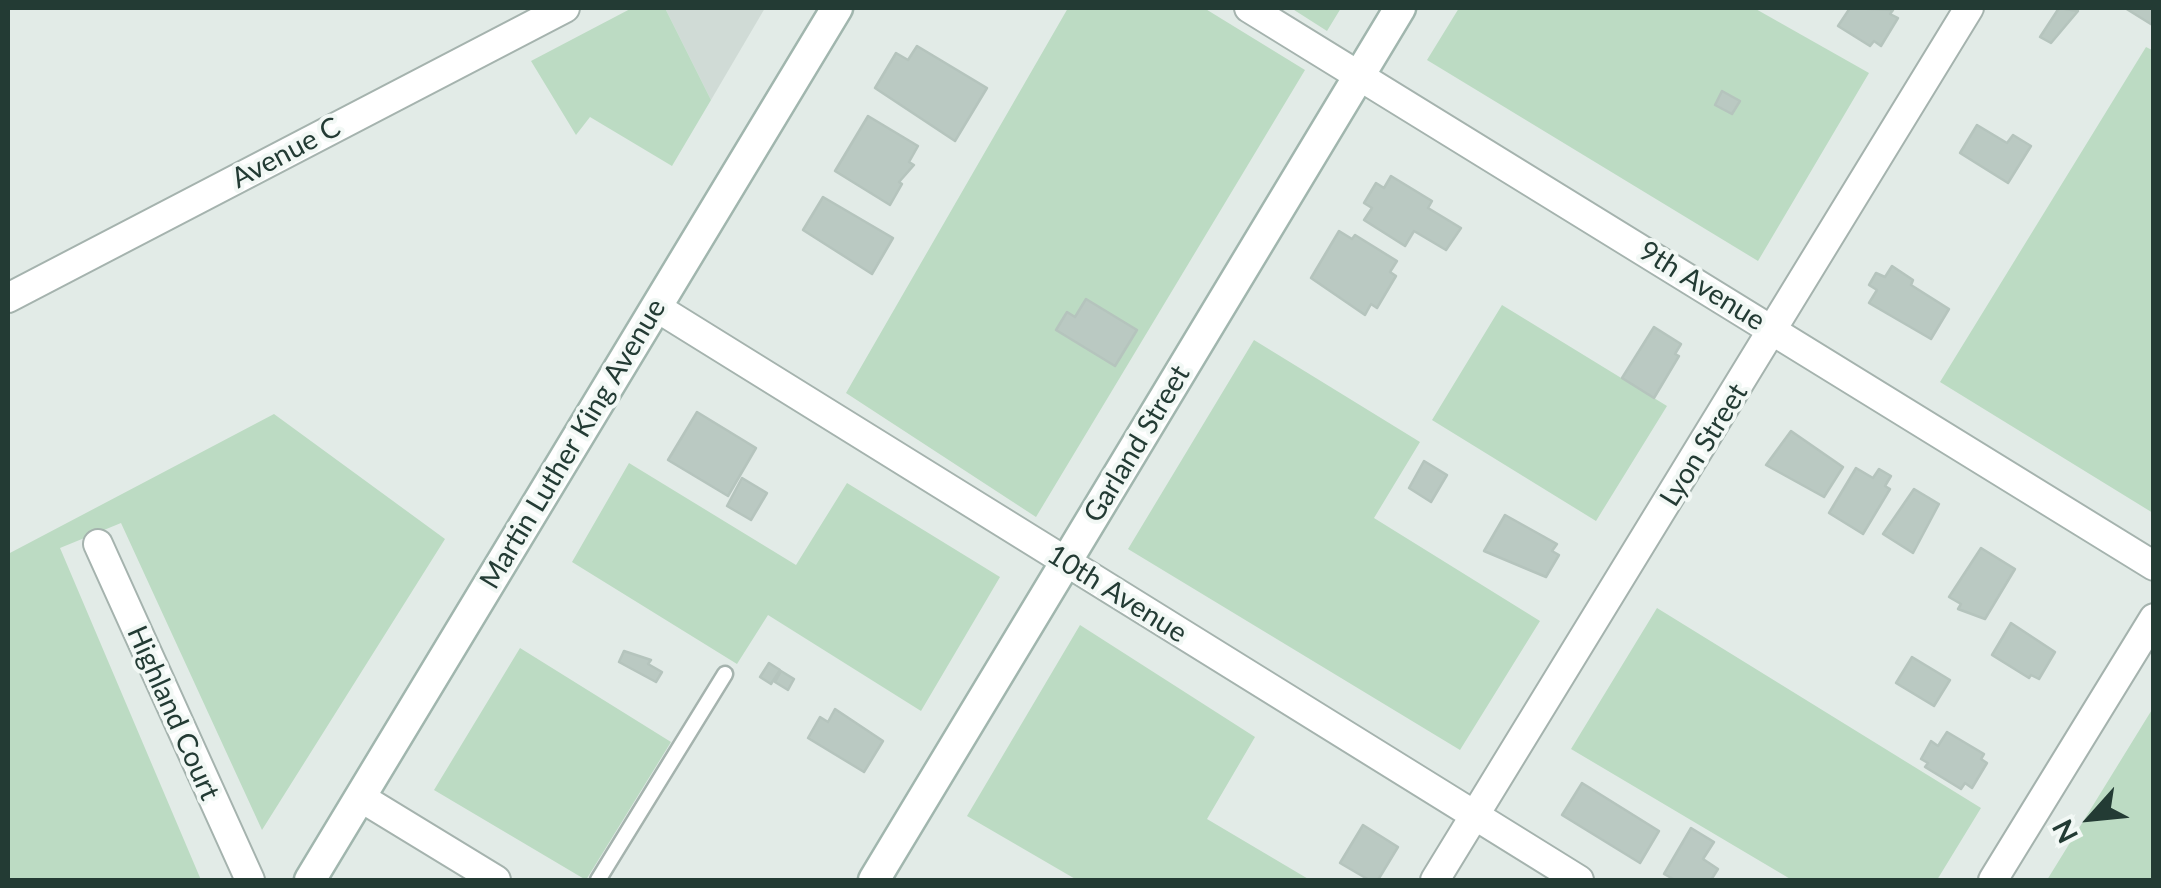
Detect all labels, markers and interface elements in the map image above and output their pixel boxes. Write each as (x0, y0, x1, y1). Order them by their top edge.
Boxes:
street label: Avenue C (226, 110, 346, 196)
street label: 9th Avenue (1633, 234, 1771, 338)
street label: Martin Luther King Avenue (473, 293, 673, 595)
street label: Garland Street (1077, 359, 1197, 529)
street label: Lyon Street (1653, 377, 1755, 513)
street label: 10th Avenue (1041, 538, 1193, 650)
street label: Highland Court (120, 621, 226, 805)
north arrow (2041, 768, 2141, 868)
text: N (2044, 814, 2084, 849)

